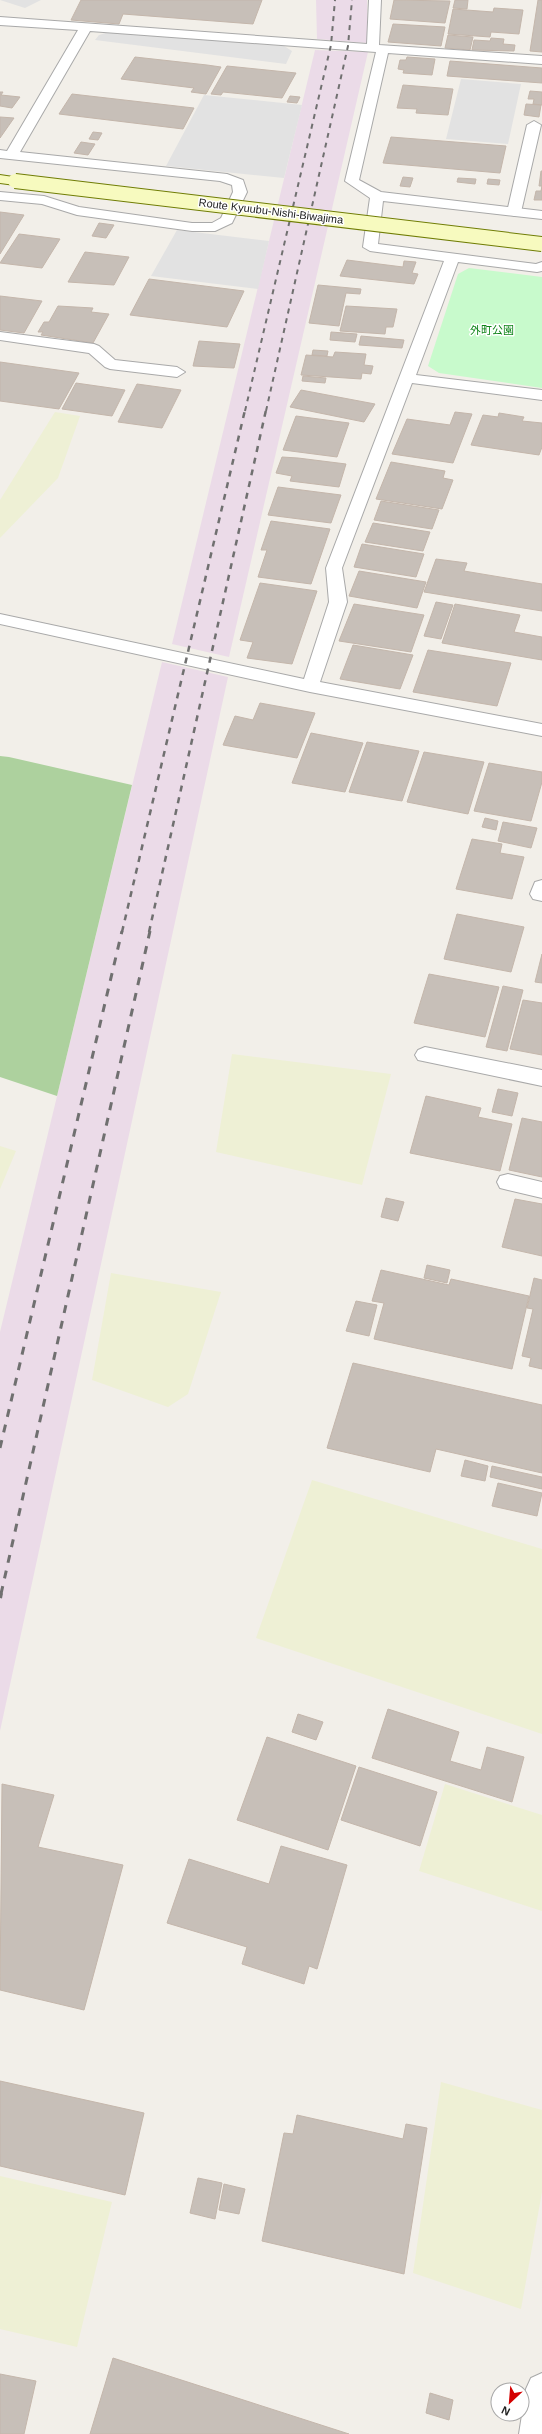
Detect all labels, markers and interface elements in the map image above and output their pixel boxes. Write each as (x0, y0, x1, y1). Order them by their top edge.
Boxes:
street label: Route Kyuubu-Nishi-Biwajima (198, 196, 345, 226)
park label: 外町公園 (470, 324, 514, 336)
north arrow (490, 2382, 530, 2422)
text: N (499, 2404, 512, 2418)

